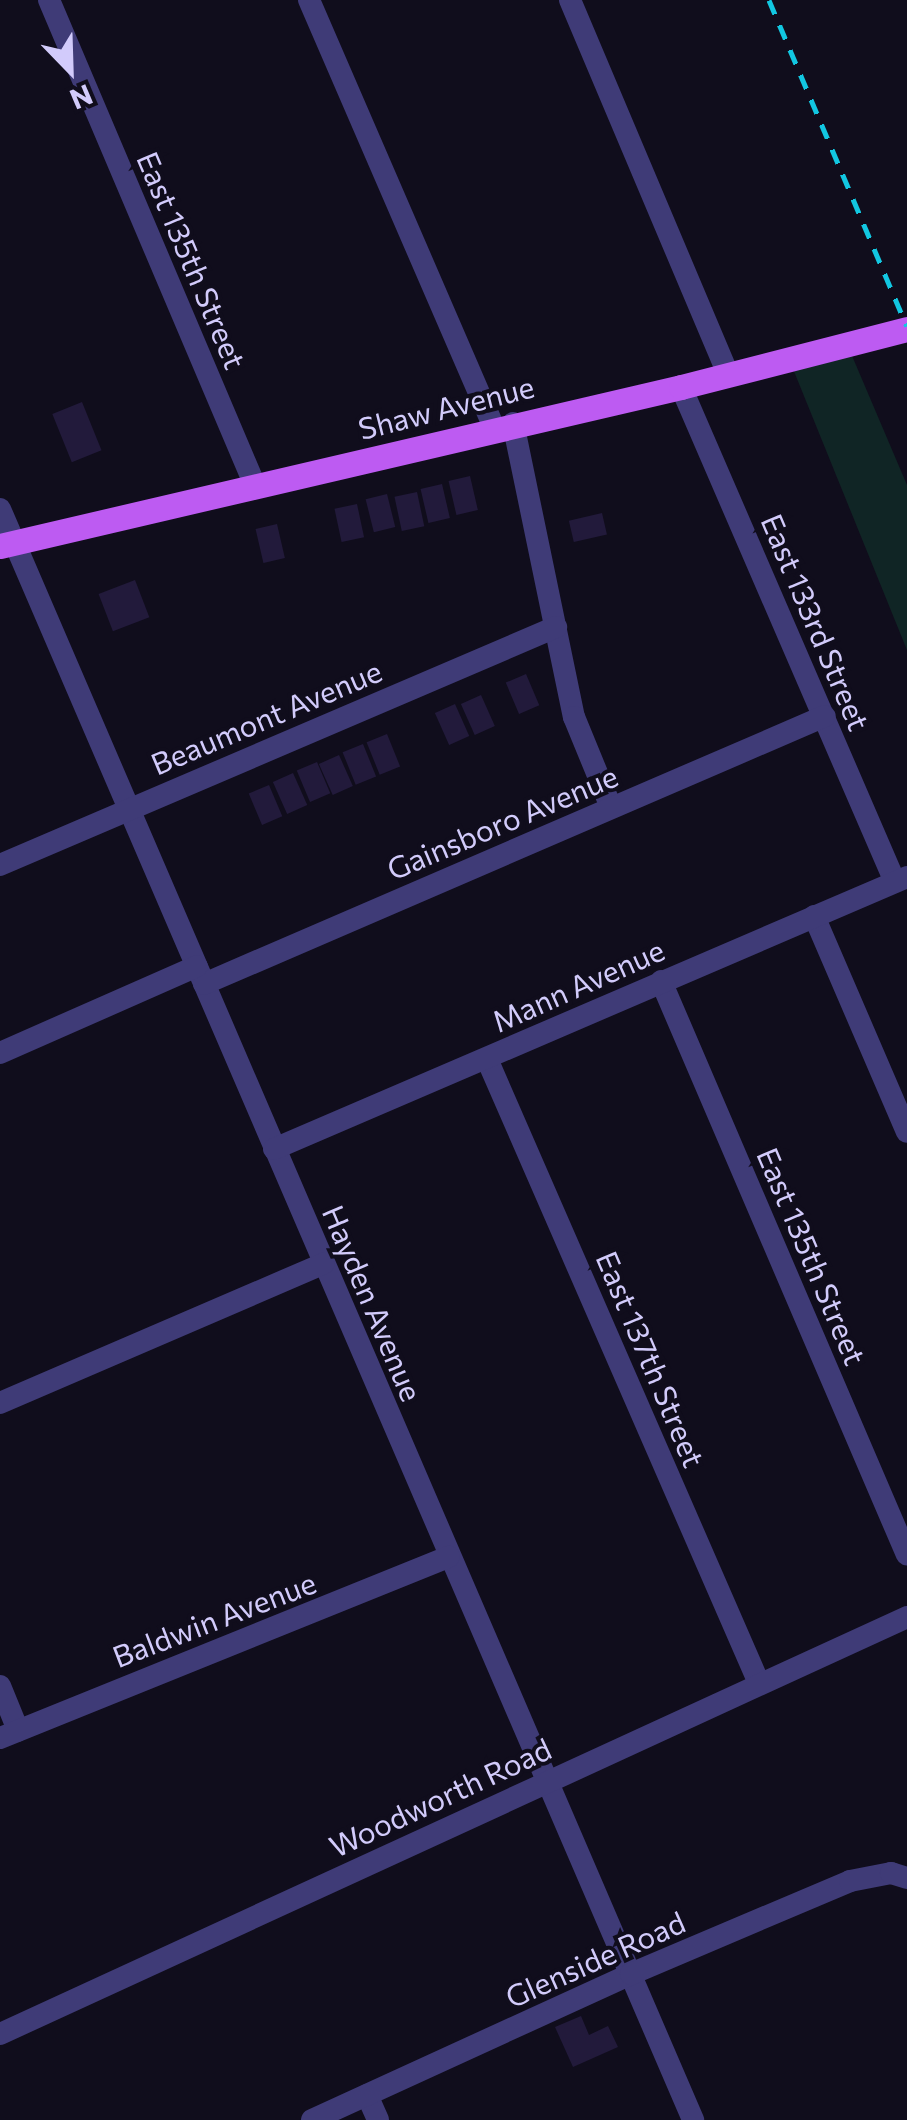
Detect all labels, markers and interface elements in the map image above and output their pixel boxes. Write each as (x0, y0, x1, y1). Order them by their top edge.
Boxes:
north arrow (20, 20, 120, 120)
text: N (65, 78, 98, 117)
street label: East 135th Street (130, 146, 254, 374)
street label: Shaw Avenue (354, 368, 538, 446)
street label: East 133rd Street (754, 508, 878, 736)
street label: Beaumont Avenue (145, 652, 387, 782)
street label: Gainsboro Avenue (381, 757, 623, 887)
street label: Mann Avenue (487, 931, 669, 1039)
street label: East 135th Street (750, 1142, 874, 1370)
street label: Hayden Avenue (316, 1200, 430, 1406)
street label: East 137th Street (589, 1246, 713, 1472)
street label: Baldwin Avenue (107, 1564, 321, 1674)
street label: Woodworth Road (323, 1730, 557, 1864)
street label: Glenside Road (500, 1903, 690, 2015)

